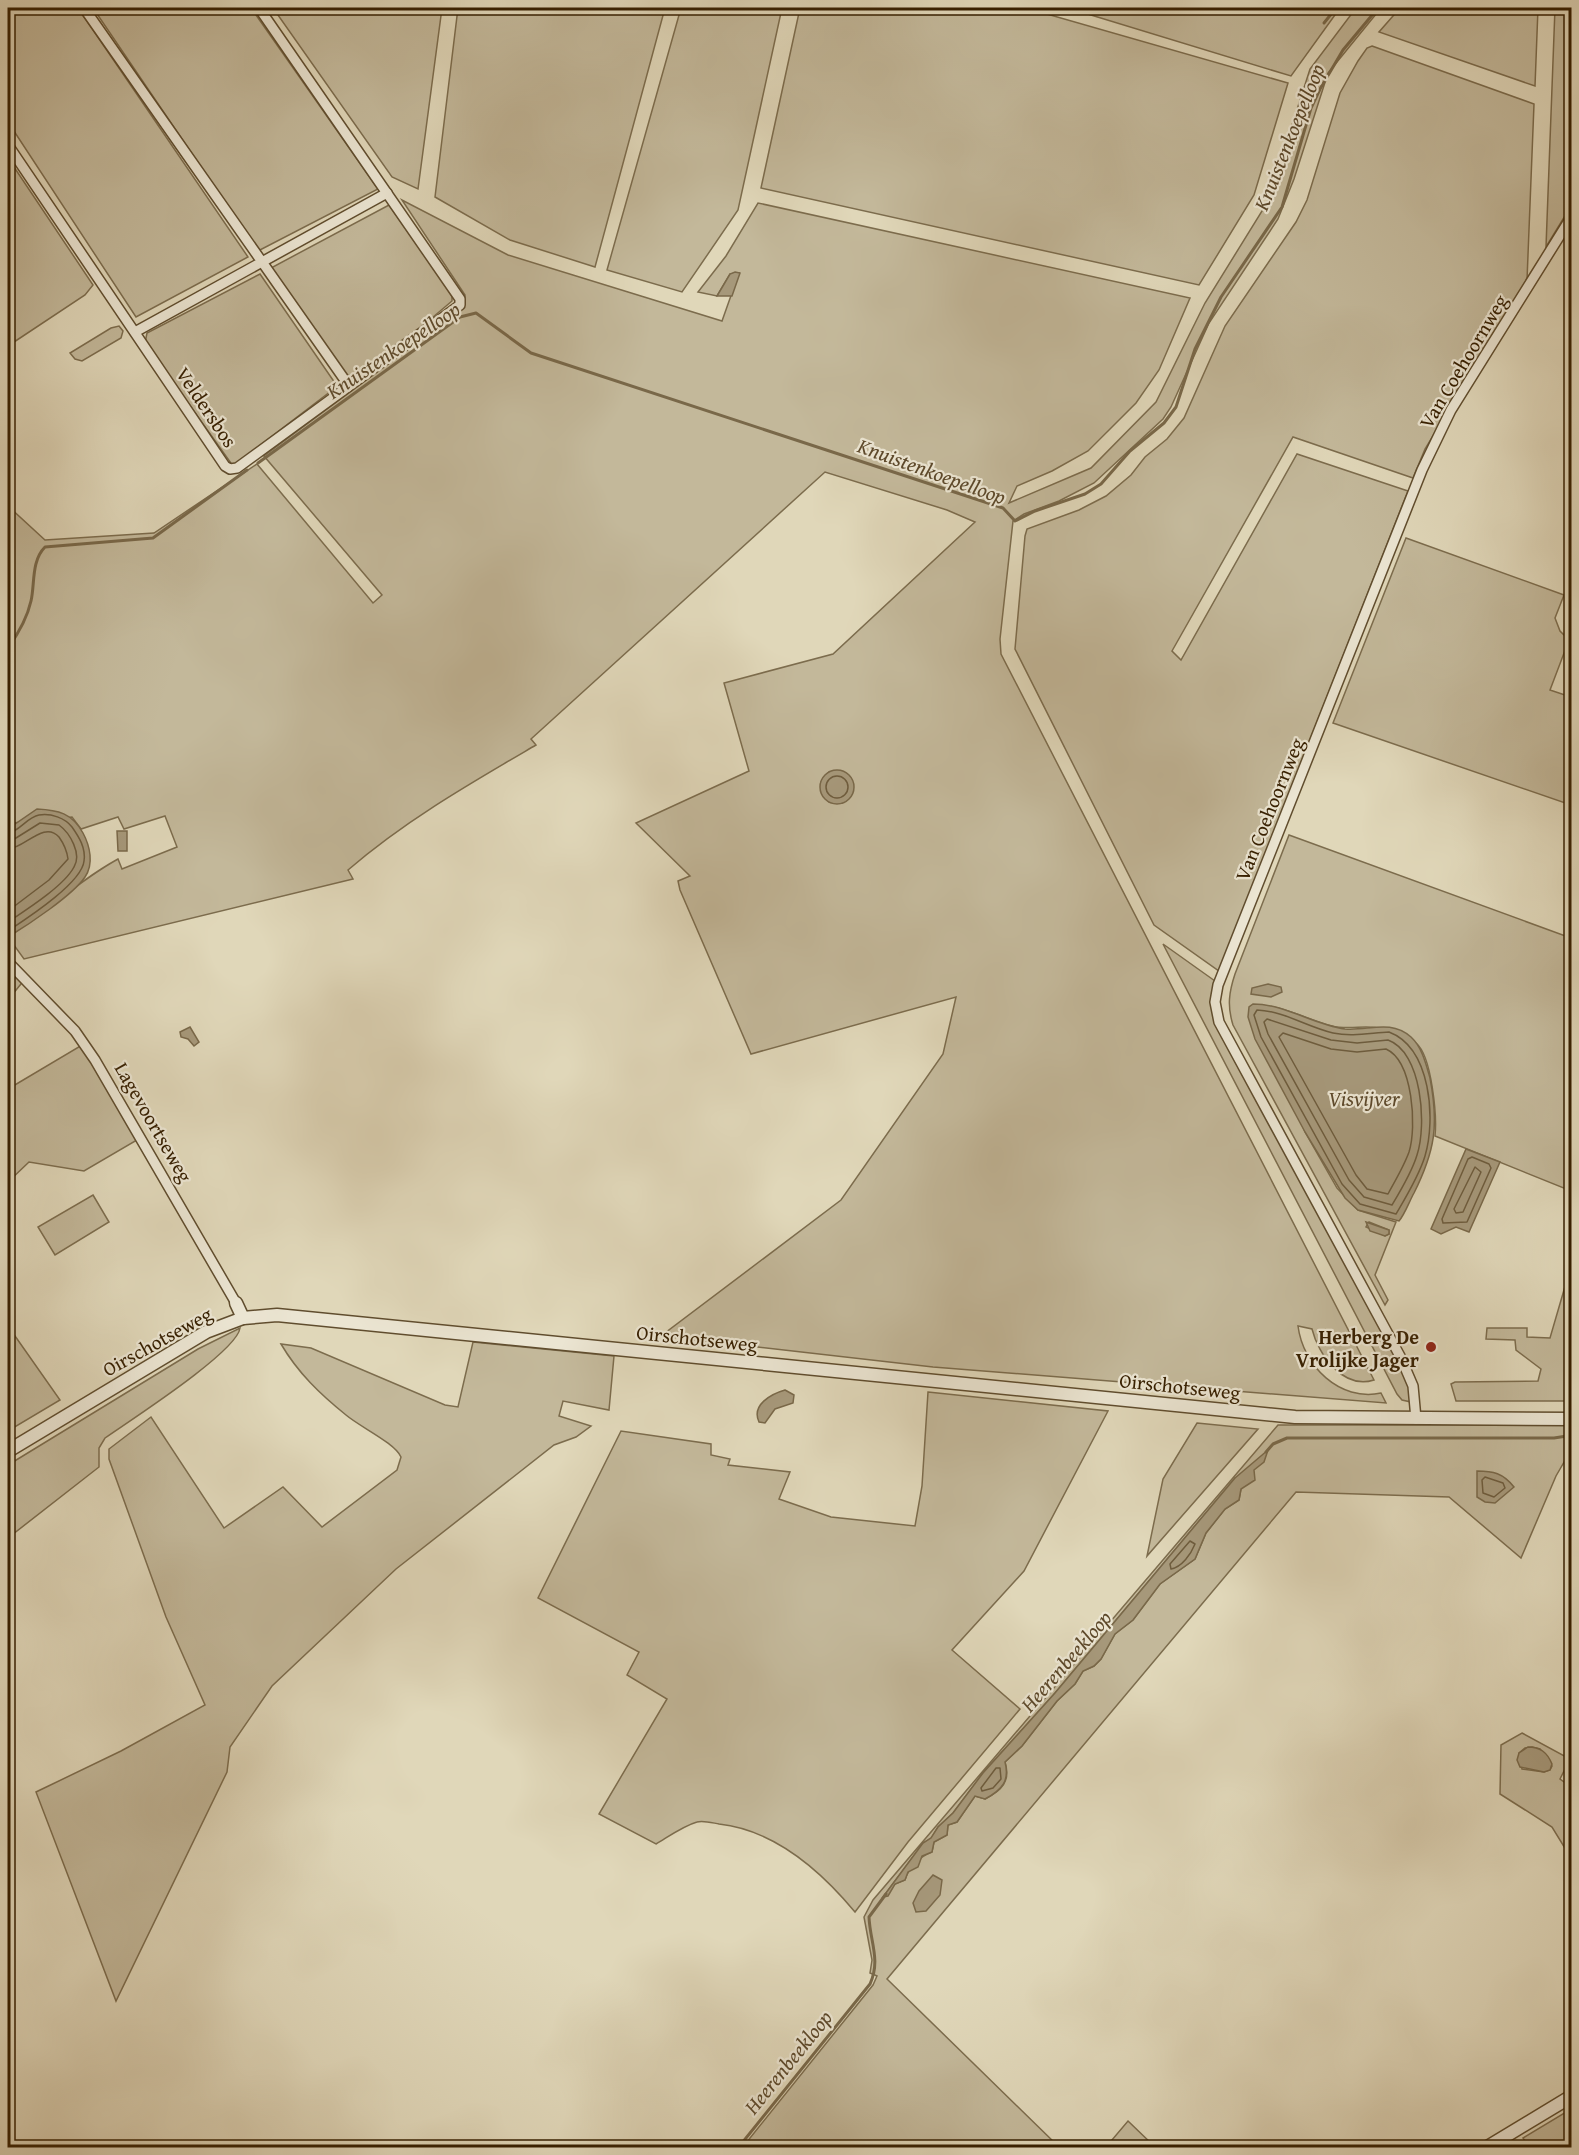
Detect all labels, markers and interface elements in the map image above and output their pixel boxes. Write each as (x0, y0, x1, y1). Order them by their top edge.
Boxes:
water label: Knuistenkoepelloop (1245, 59, 1333, 216)
street label: Van Coehoornweg (1412, 288, 1515, 433)
water label: Knuistenkoepelloop (319, 294, 466, 407)
street label: Veldersbos (169, 361, 245, 453)
water label: Knuistenkoepelloop (853, 429, 1010, 512)
street label: Van Coehoornweg (1227, 733, 1311, 885)
street label: Lagevoortseweg (108, 1057, 200, 1187)
water label: Visvijver (1328, 1083, 1401, 1114)
street label: Oirschotseweg (97, 1299, 217, 1383)
street label: Oirschotseweg (635, 1317, 759, 1359)
place label: Herberg De Vrolijke Jager (1296, 1322, 1419, 1374)
marker: Herberg De Vrolijke Jager (1424, 1340, 1438, 1354)
street label: Oirschotseweg (1118, 1365, 1242, 1407)
water label: Heerenbeekloop (1012, 1603, 1119, 1719)
water label: Heerenbeekloop (736, 2003, 840, 2122)

